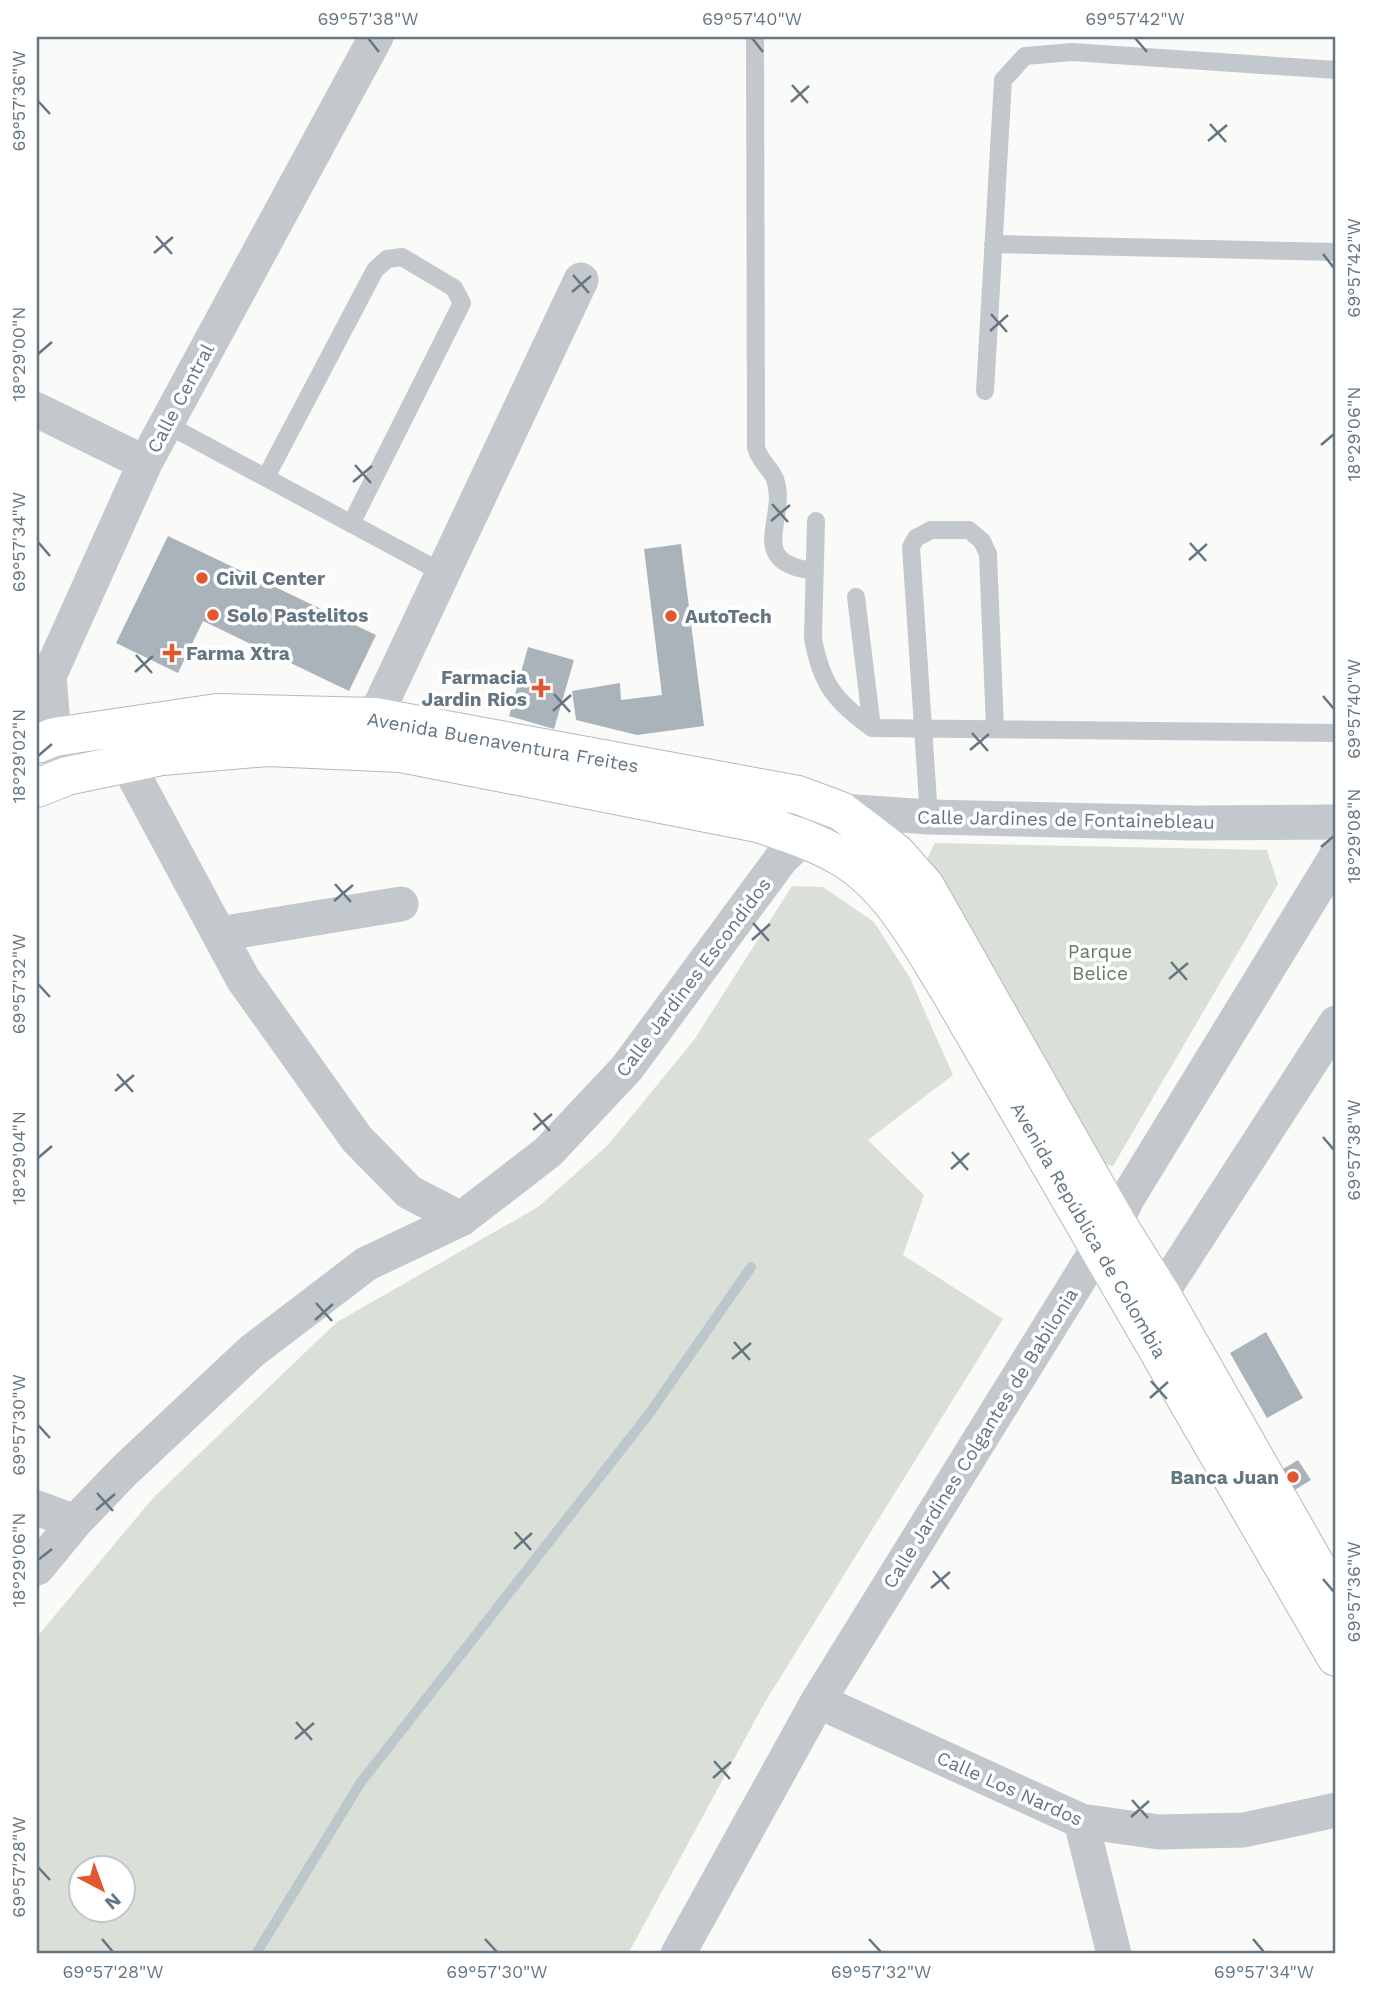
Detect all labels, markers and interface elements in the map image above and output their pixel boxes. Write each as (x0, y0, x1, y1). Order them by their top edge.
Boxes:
text: 69°57'38"W (317, 8, 419, 29)
text: 69°57'40"W (702, 8, 802, 29)
text: 69°57'42"W (1085, 8, 1185, 29)
text: 69°57'36"W (8, 50, 29, 152)
text: 69°57'42"W (1343, 218, 1364, 318)
text: 18°29'00"N (8, 306, 29, 402)
street label: Calle Central (142, 339, 219, 457)
text: 18°29'06"N (1343, 387, 1364, 481)
text: 69°57'34"W (8, 492, 29, 592)
place label: Civil Center (216, 567, 326, 590)
marker: Civil Center (194, 570, 210, 586)
place label: Solo Pastelitos (227, 604, 368, 627)
place label: AutoTech (685, 605, 772, 628)
marker: Solo Pastelitos (205, 607, 221, 623)
marker: AutoTech (663, 608, 679, 624)
place label: Farma Xtra (186, 642, 290, 665)
marker: Farma Xtra (164, 645, 180, 661)
text: 69°57'40"W (1343, 659, 1364, 759)
place label: Farmacia Jardin Rios (422, 666, 527, 711)
marker: Farmacia Jardin Rios (533, 680, 549, 696)
street label: Avenida Buenaventura Freites (365, 707, 640, 778)
text: 18°29'02"N (8, 709, 29, 803)
text: 18°29'08"N (1343, 789, 1364, 883)
street label: Calle Jardines de Fontainebleau (917, 805, 1215, 834)
street label: Calle Jardines Escondidos (611, 873, 776, 1081)
text: 69°57'32"W (8, 934, 29, 1034)
park label: Parque Belice (1068, 940, 1132, 985)
street label: Avenida República de Colombia (1006, 1098, 1172, 1363)
text: 69°57'38"W (1343, 1099, 1364, 1201)
text: 18°29'04"N (8, 1111, 29, 1205)
street label: Calle Jardines Colgantes de Babilonia (878, 1284, 1083, 1593)
text: 69°57'30"W (8, 1374, 29, 1476)
place label: Banca Juan (1170, 1466, 1279, 1489)
marker: Banca Juan (1285, 1469, 1301, 1485)
text: 18°29'06"N (8, 1513, 29, 1607)
text: 69°57'36"W (1343, 1541, 1364, 1643)
street label: Calle Los Nardos (933, 1746, 1086, 1831)
text: 69°57'28"W (8, 1816, 29, 1918)
north arrow (66, 1854, 136, 1924)
text: N (100, 1888, 126, 1915)
text: 69°57'28"W (62, 1961, 164, 1982)
text: 69°57'30"W (446, 1961, 548, 1982)
text: 69°57'32"W (831, 1961, 931, 1982)
text: 69°57'34"W (1214, 1961, 1314, 1982)

